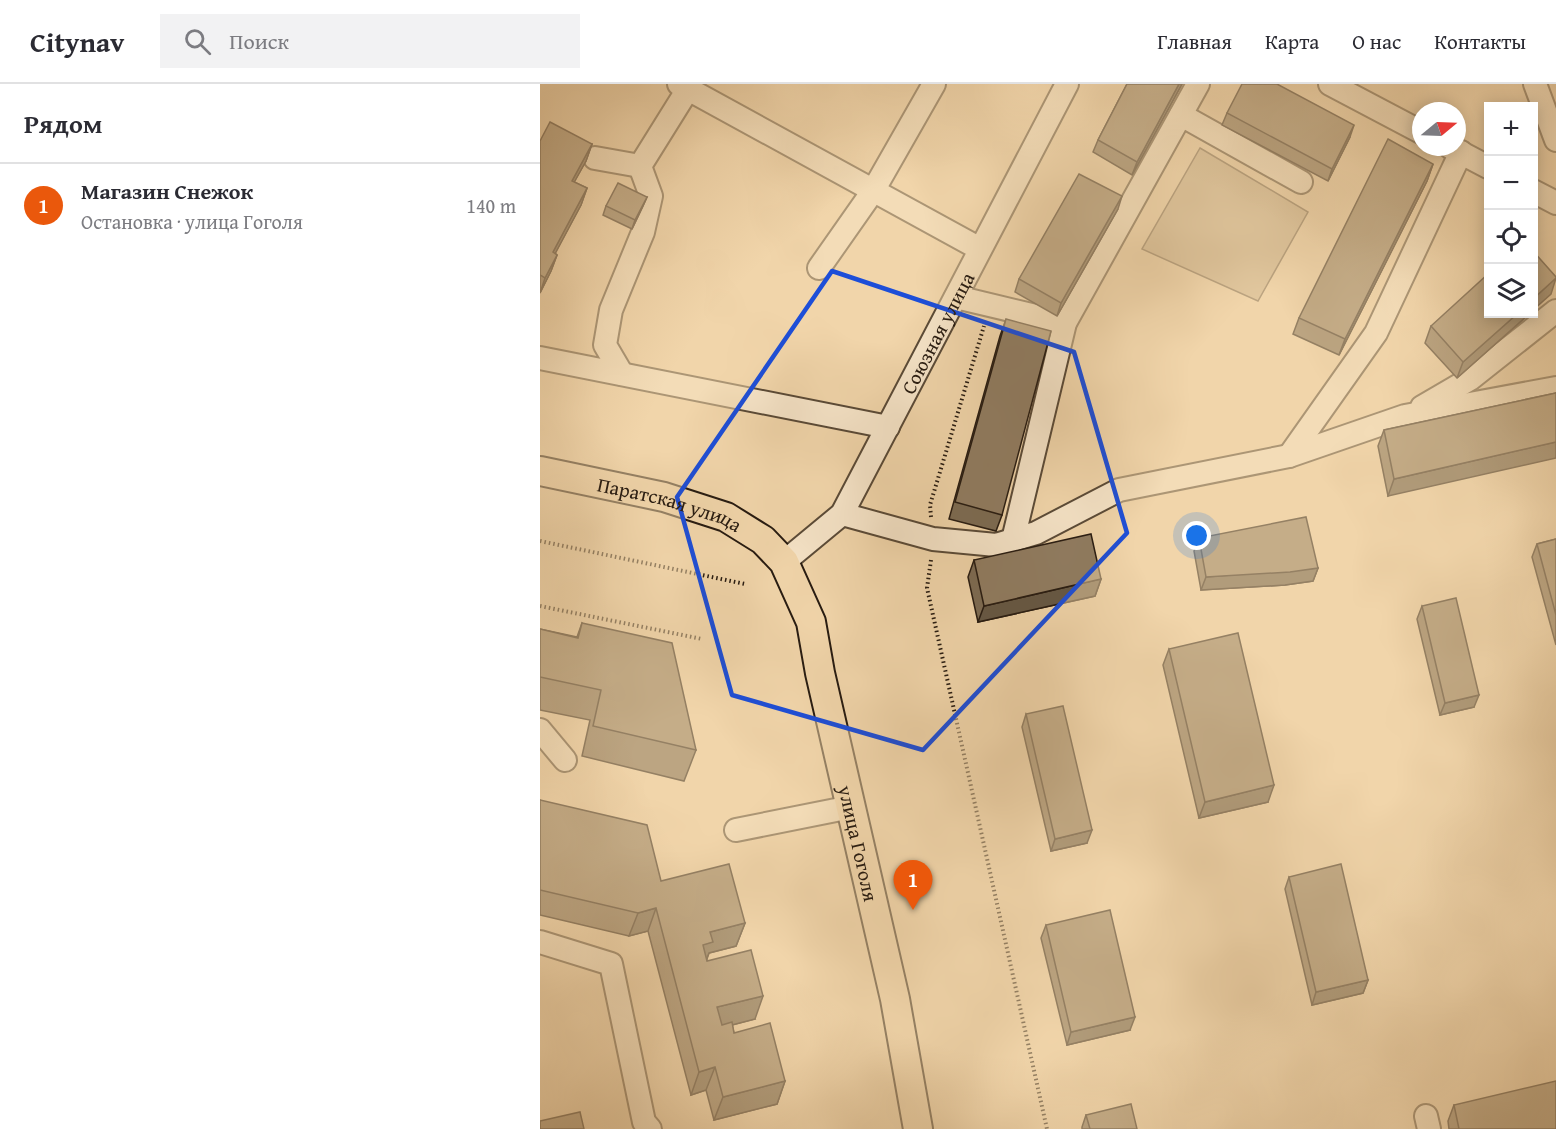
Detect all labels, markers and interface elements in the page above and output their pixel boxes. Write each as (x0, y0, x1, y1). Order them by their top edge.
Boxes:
search box (160, 14, 580, 68)
text: Citynav (30, 21, 124, 62)
icon: search (181, 25, 214, 58)
text: Поиск (229, 25, 289, 57)
text: Главная (1157, 26, 1232, 57)
text: Карта (1265, 26, 1319, 57)
text: О нас (1352, 26, 1401, 57)
text: Контакты (1434, 26, 1526, 57)
north arrow (1412, 102, 1466, 156)
map controls (1484, 102, 1538, 318)
button: + (1484, 102, 1538, 156)
text: Рядом (24, 104, 102, 143)
button: − (1484, 156, 1538, 210)
text: Магазин Снежок (81, 175, 253, 207)
text: 1 (38, 191, 49, 220)
text: 140 m (466, 191, 516, 220)
text: Остановка · улица Гоголя (81, 207, 303, 236)
button: locate (1484, 210, 1538, 264)
button: layers (1484, 264, 1538, 318)
street label: Союзная улица (893, 266, 981, 399)
street label: Паратская улица (595, 469, 749, 539)
your location (1182, 521, 1211, 550)
street label: улица Гоголя (832, 781, 887, 904)
pin: 1 (894, 860, 932, 910)

